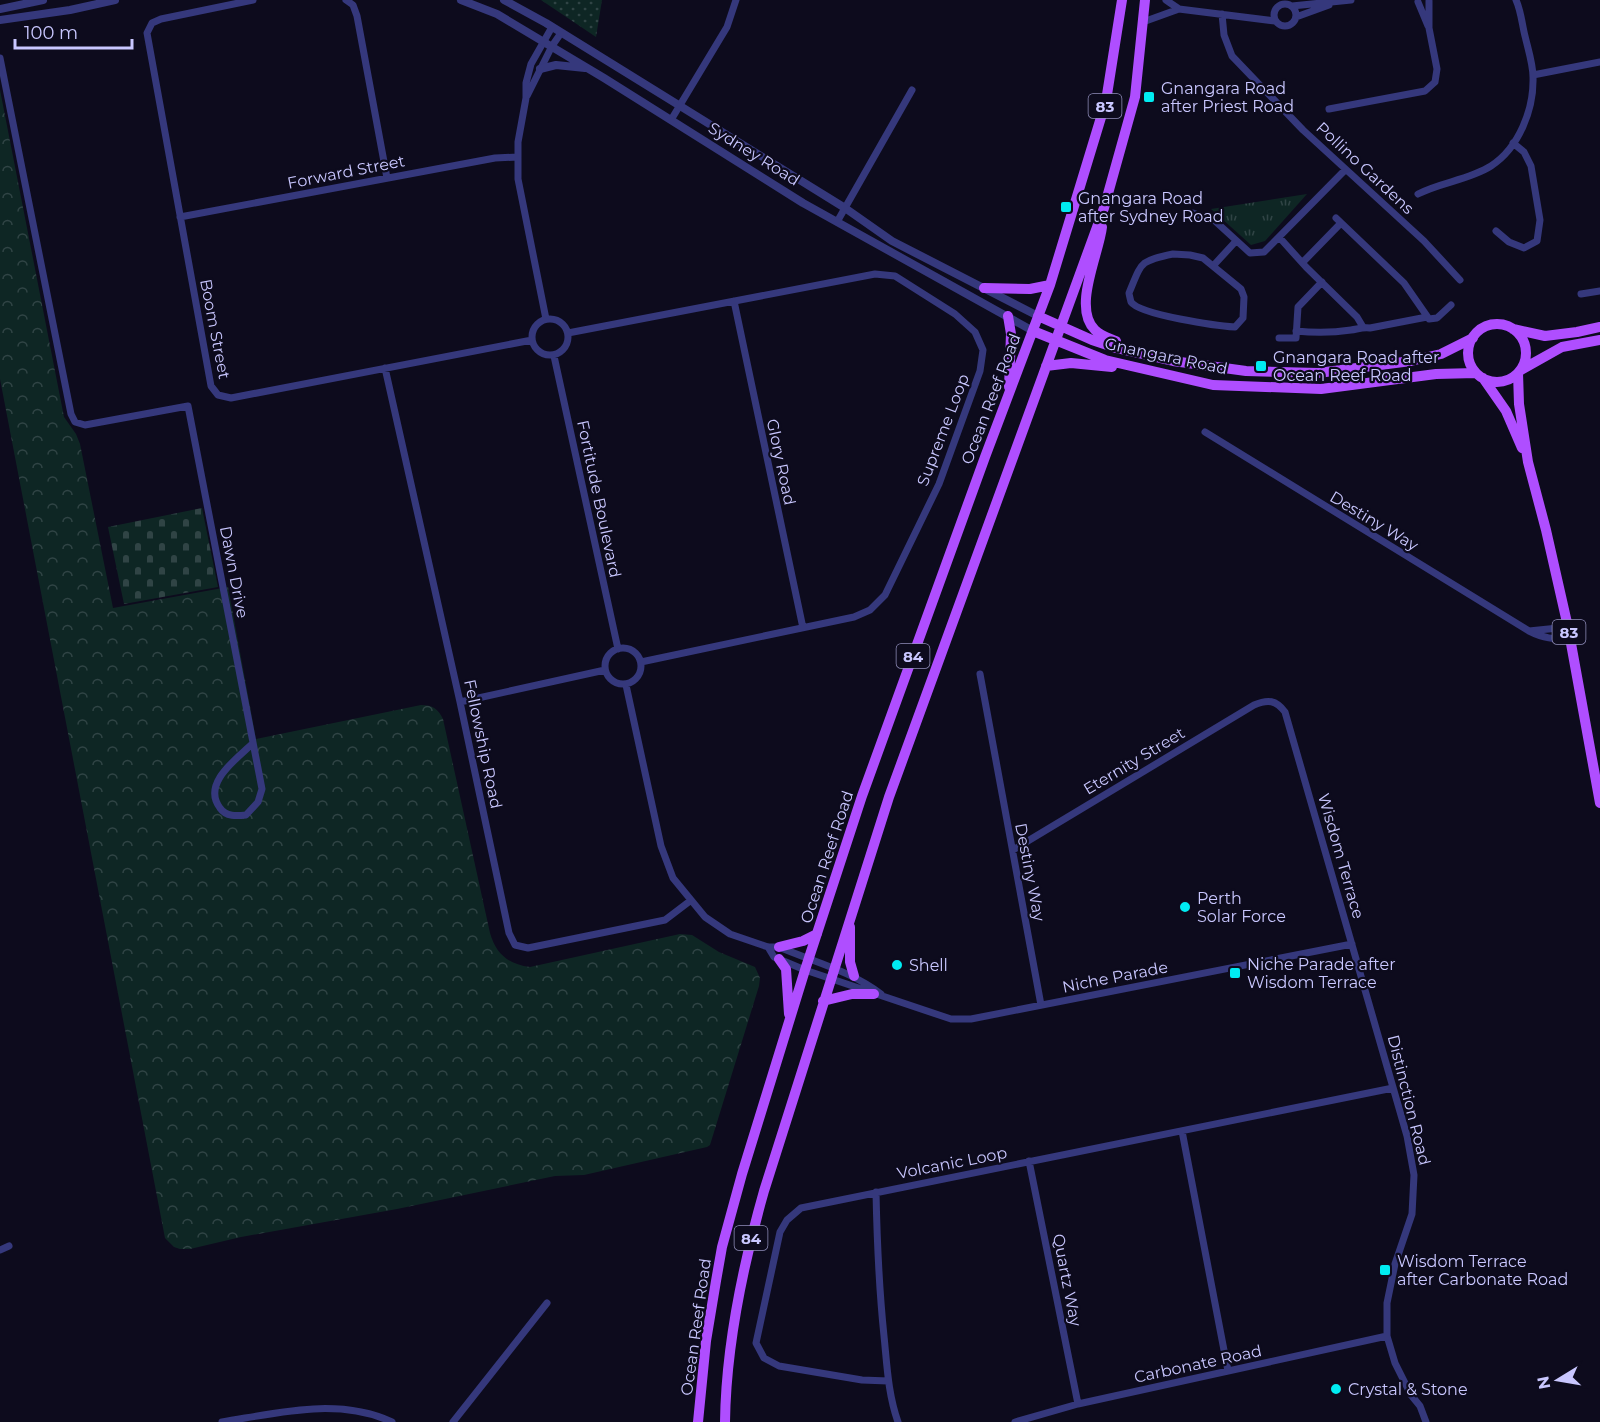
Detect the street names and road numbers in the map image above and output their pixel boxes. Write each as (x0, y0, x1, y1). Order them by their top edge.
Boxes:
road number: 83 (1088, 94, 1122, 118)
street label: Sydney Road (705, 118, 803, 190)
street label: Pollino Gardens (1312, 118, 1418, 218)
street label: Forward Street (286, 151, 407, 193)
street label: Boom Street (196, 277, 234, 381)
street label: Ocean Reef Road (957, 331, 1025, 467)
street label: Gnangara Road (1103, 334, 1229, 378)
street label: Supreme Loop (913, 371, 973, 489)
street label: Glory Road (763, 417, 799, 507)
street label: Fortitude Boulevard (573, 418, 625, 580)
street label: Destiny Way (1326, 487, 1422, 555)
street label: Dawn Drive (216, 524, 252, 620)
road number: 83 (1552, 620, 1586, 644)
road number: 84 (896, 644, 930, 668)
street label: Fellowship Road (460, 678, 506, 810)
street label: Eternity Street (1080, 723, 1189, 799)
street label: Ocean Reef Road (797, 788, 857, 926)
street label: Wisdom Terrace (1314, 791, 1368, 921)
street label: Destiny Way (1011, 821, 1049, 923)
street label: Niche Parade (1061, 957, 1169, 997)
street label: Distinction Road (1384, 1033, 1434, 1167)
street label: Volcanic Loop (895, 1143, 1009, 1183)
road number: 84 (734, 1226, 768, 1250)
street label: Quartz Way (1049, 1232, 1085, 1328)
street label: Ocean Reef Road (677, 1257, 715, 1397)
street label: Carbonate Road (1132, 1341, 1264, 1387)

